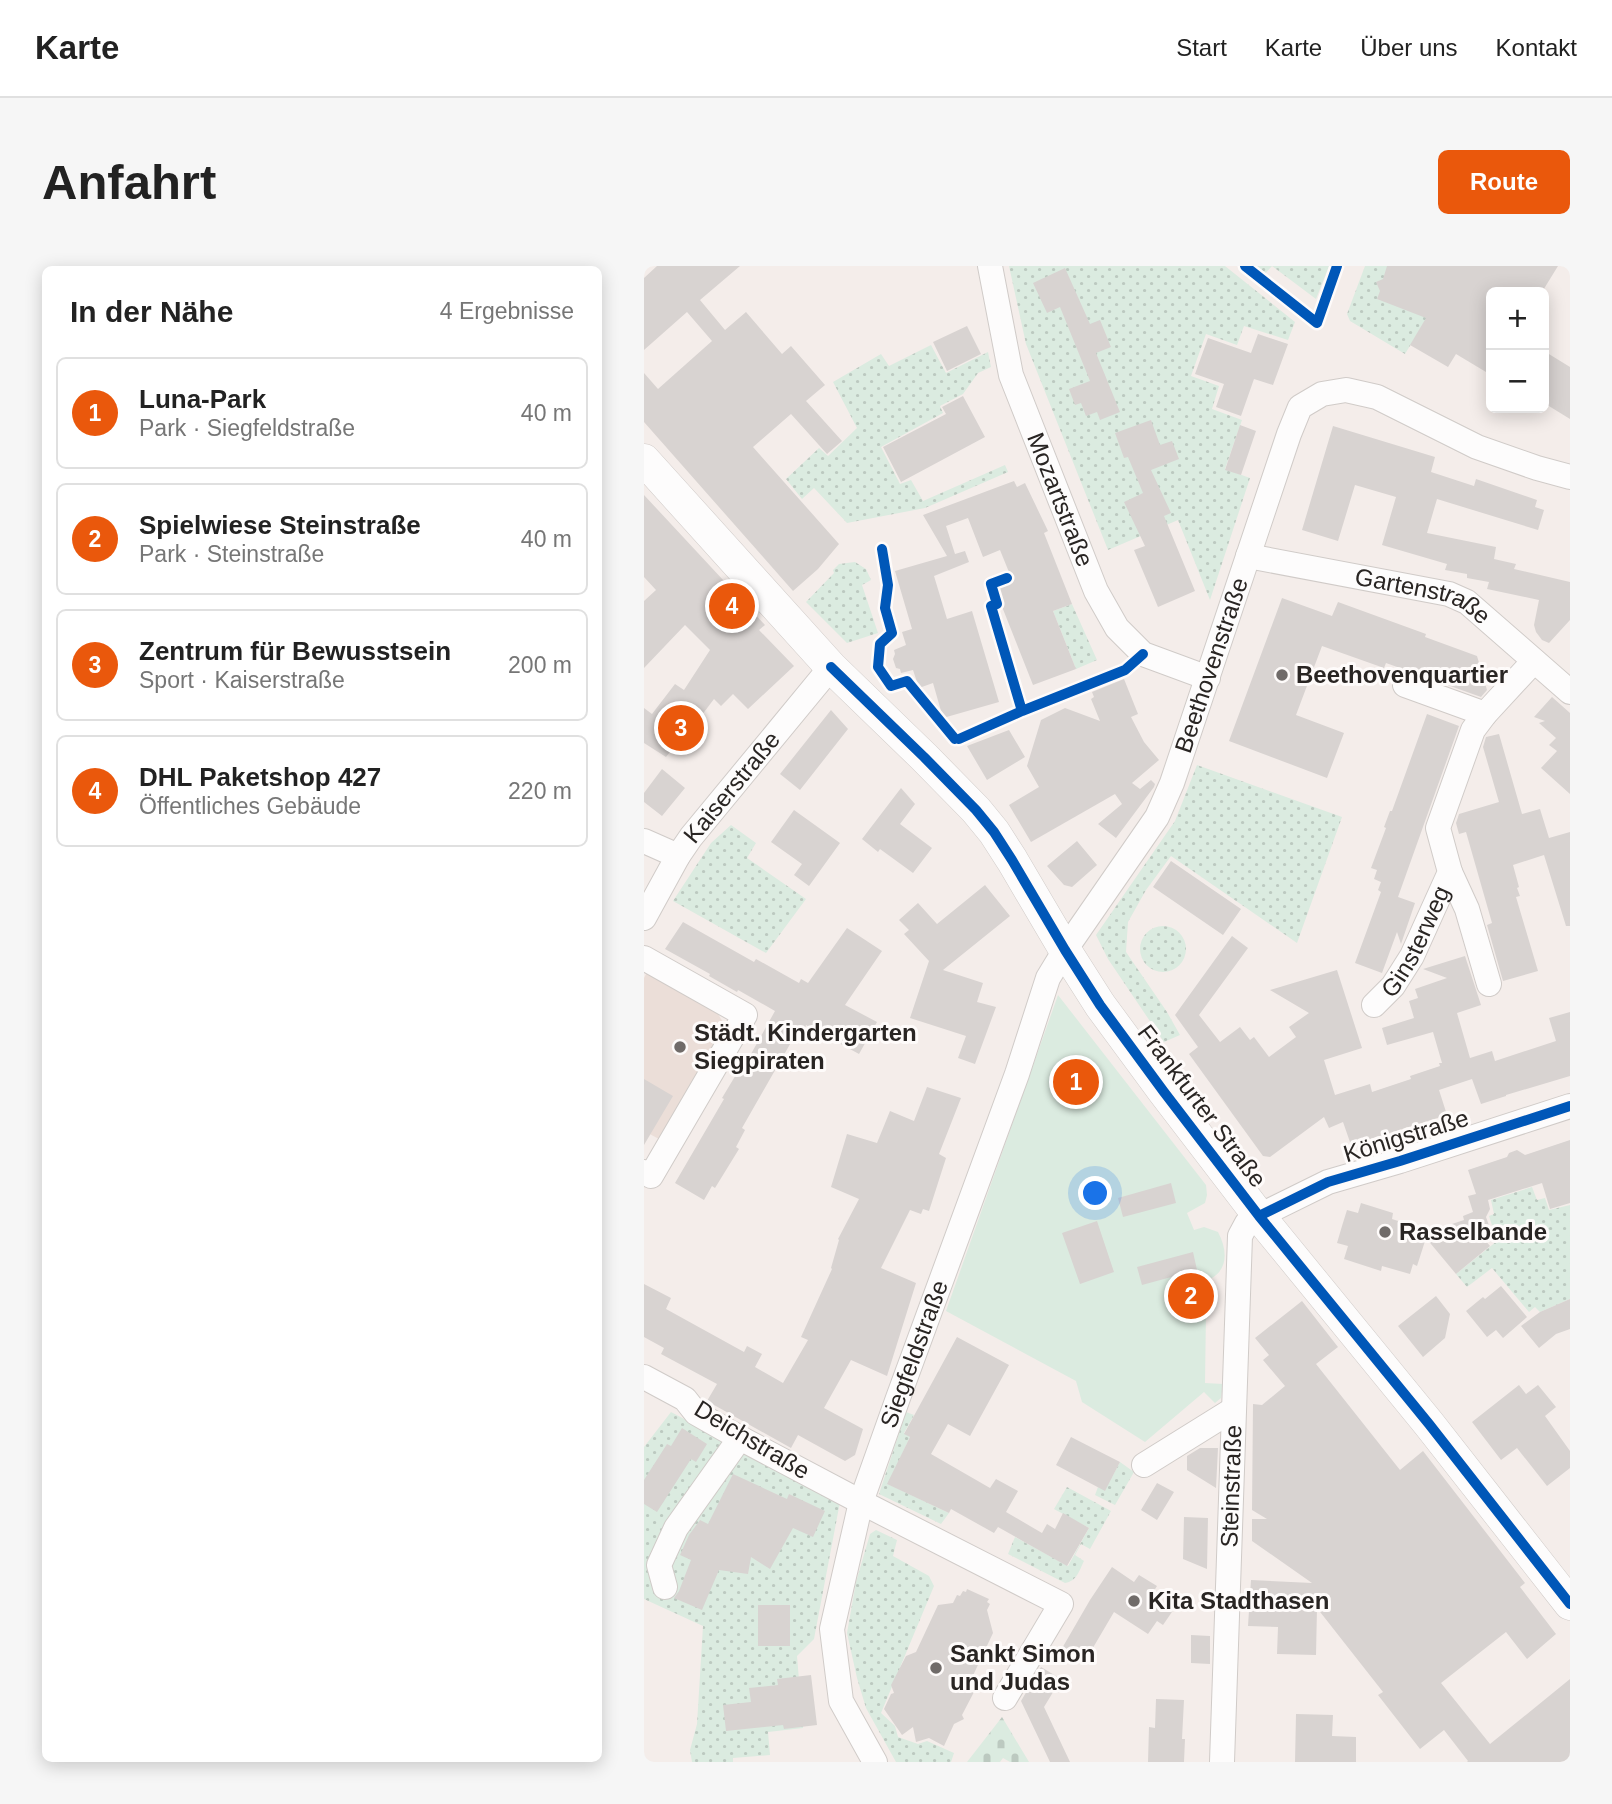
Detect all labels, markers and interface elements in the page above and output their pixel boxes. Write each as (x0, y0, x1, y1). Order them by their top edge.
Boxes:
text: Karte (35, 29, 119, 66)
text: Start (1176, 34, 1227, 61)
text: Karte (1265, 34, 1322, 61)
text: Über uns (1360, 34, 1458, 61)
text: Kontakt (1496, 34, 1577, 61)
button: Route (1438, 150, 1570, 214)
text: Anfahrt (42, 155, 216, 209)
map controls (1486, 287, 1549, 413)
button: + (1486, 287, 1549, 350)
text: In der Nähe (70, 295, 233, 328)
text: 4 Ergebnisse (440, 298, 574, 324)
button: − (1486, 350, 1549, 413)
text: Luna-Park (139, 384, 266, 414)
text: 1 (89, 400, 101, 426)
text: 40 m (521, 400, 572, 426)
text: Park · Siegfeldstraße (139, 415, 355, 441)
street label: Mozartstraße (1022, 429, 1099, 570)
text: Spielwiese Steinstraße (139, 510, 421, 540)
text: 2 (89, 526, 101, 552)
text: 40 m (521, 526, 572, 552)
text: Park · Steinstraße (139, 541, 324, 567)
street label: Gartenstraße (1353, 563, 1496, 629)
street label: Beethovenstraße (1169, 574, 1253, 756)
pin: 4 (709, 580, 755, 632)
text: Zentrum für Bewusstsein (139, 636, 451, 666)
text: 3 (89, 652, 101, 678)
text: 200 m (508, 652, 572, 678)
place label: Beethovenquartier (1296, 661, 1508, 688)
text: Sport · Kaiserstraße (139, 667, 345, 693)
marker: Beethovenquartier (1274, 667, 1290, 683)
pin: 3 (658, 702, 704, 754)
street label: Kaiserstraße (678, 726, 785, 848)
text: DHL Paketshop 427 (139, 762, 381, 792)
text: 4 (89, 778, 101, 804)
text: 220 m (508, 778, 572, 804)
text: Öffentliches Gebäude (139, 793, 361, 819)
street label: Ginsterweg (1376, 882, 1455, 1003)
place label: Städt. Kindergarten Siegpiraten (694, 1019, 917, 1074)
street label: Frankfurter Straße (1133, 1019, 1272, 1192)
marker: Städt. Kindergarten Siegpiraten (672, 1039, 688, 1055)
pin: 1 (1053, 1056, 1099, 1108)
street label: Königstraße (1340, 1104, 1472, 1167)
your location (1078, 1176, 1112, 1210)
place label: Rasselbande (1399, 1218, 1547, 1245)
marker: Rasselbande (1377, 1224, 1393, 1240)
pin: 2 (1168, 1270, 1214, 1322)
street label: Siegfeldstraße (875, 1276, 953, 1431)
street label: Deichstraße (690, 1395, 815, 1484)
street label: Steinstraße (1215, 1424, 1247, 1548)
place label: Kita Stadthasen (1148, 1587, 1329, 1614)
marker: Kita Stadthasen (1126, 1593, 1142, 1609)
place label: Sankt Simon und Judas (950, 1640, 1095, 1695)
marker: Sankt Simon und Judas (928, 1660, 944, 1676)

